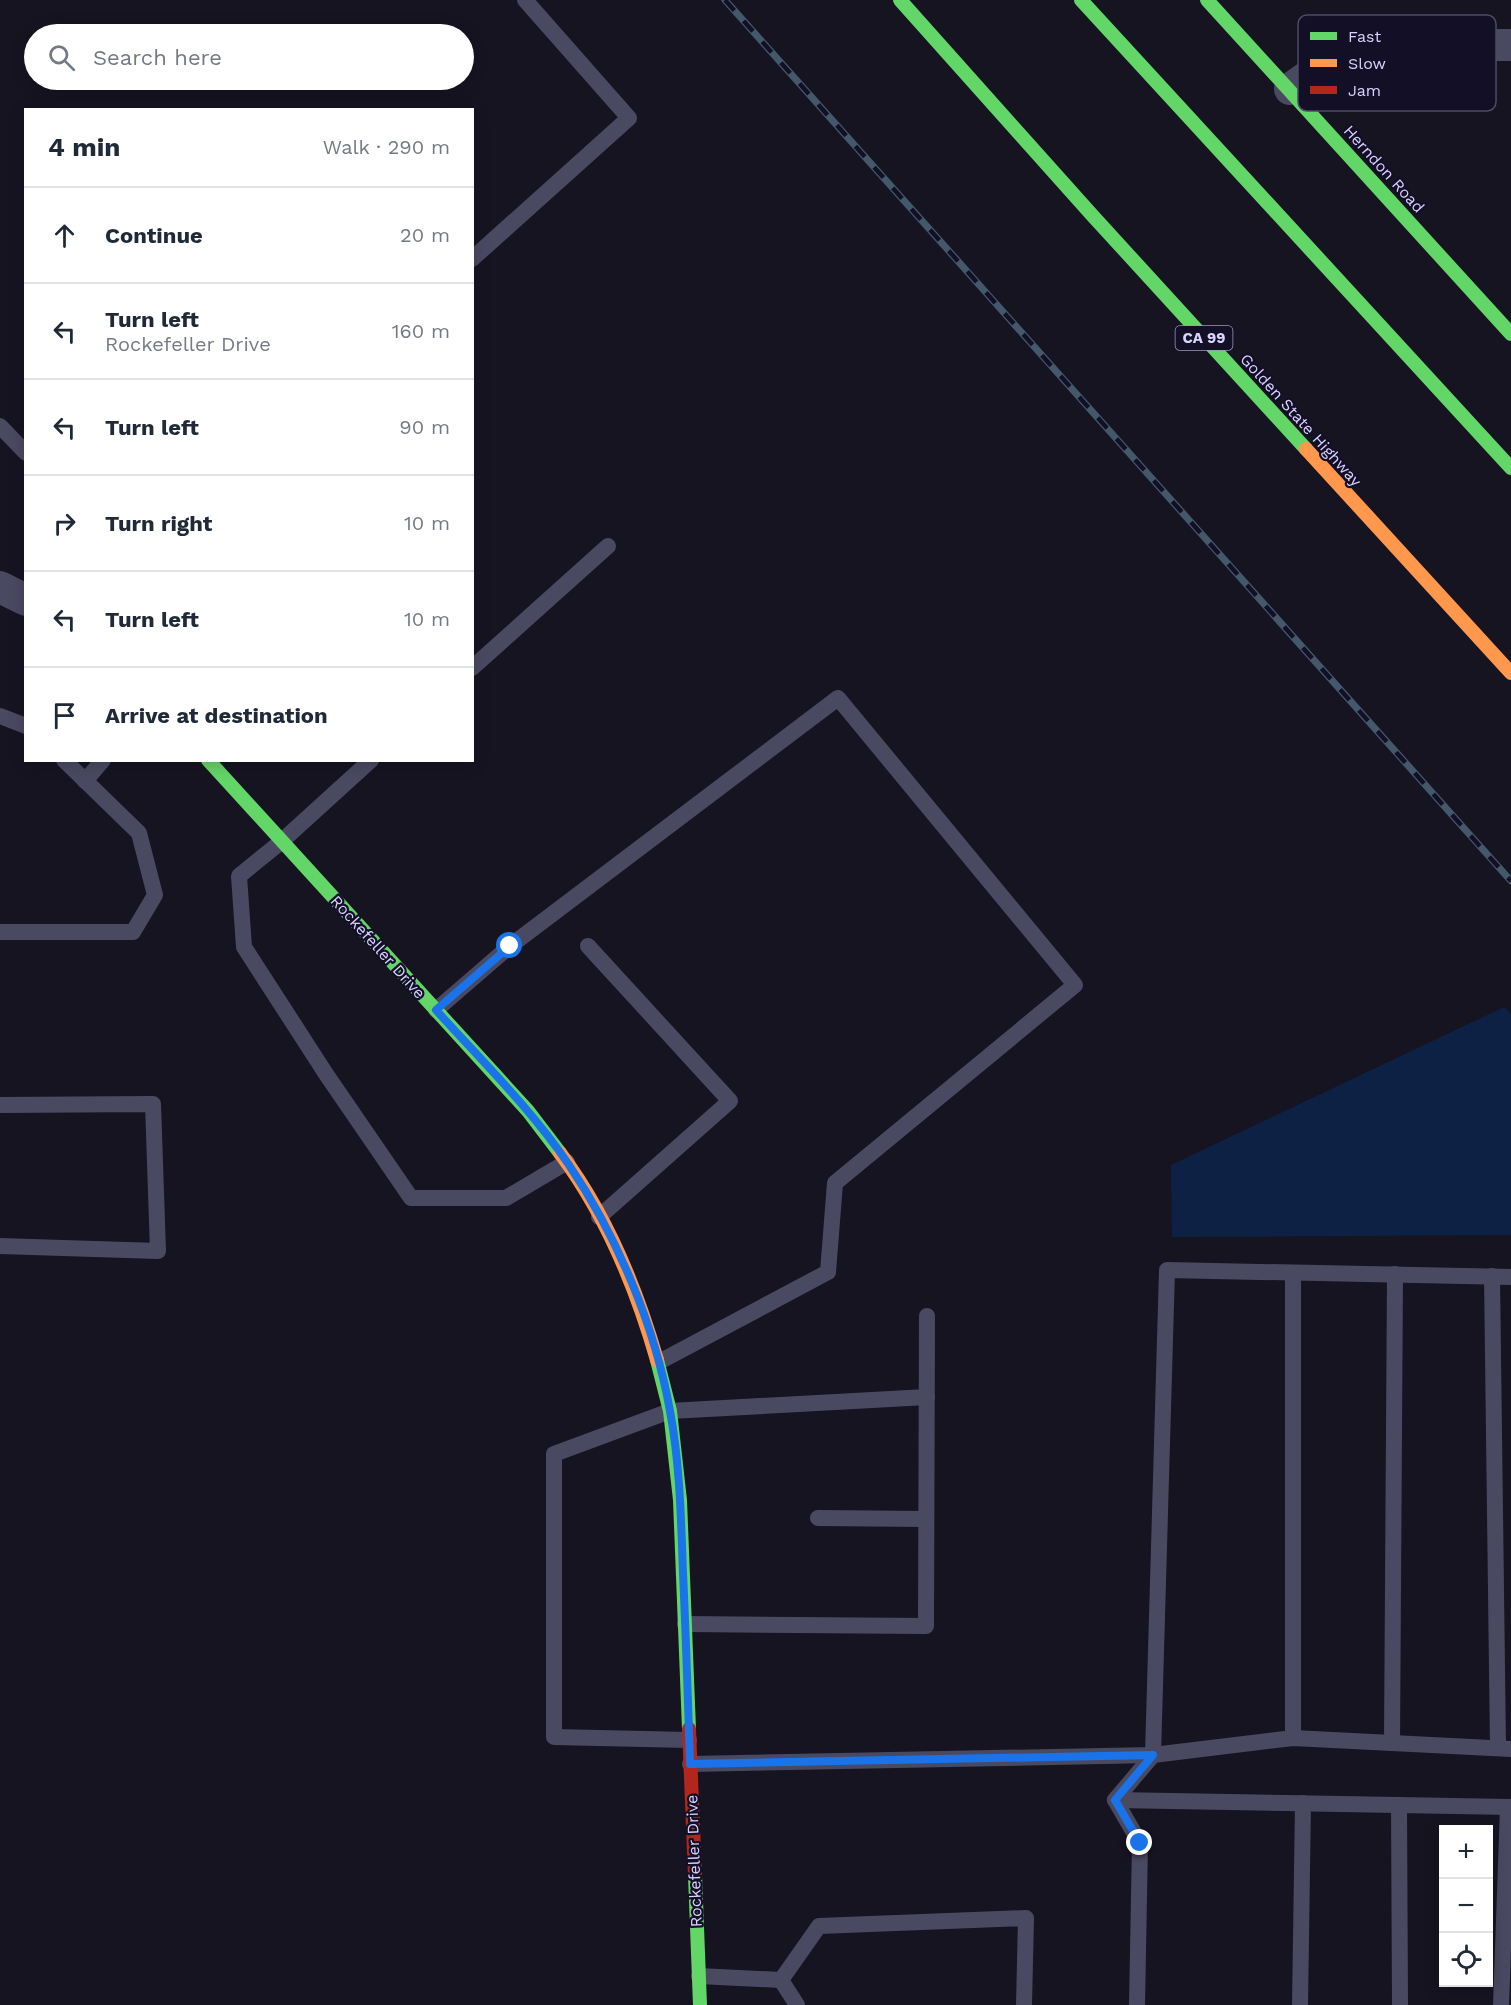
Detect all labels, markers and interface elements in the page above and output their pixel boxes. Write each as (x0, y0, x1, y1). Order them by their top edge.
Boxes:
legend (1298, 15, 1496, 111)
search box (24, 24, 474, 90)
text: Fast (1348, 27, 1381, 46)
icon: search (45, 41, 78, 74)
text: Search here (93, 45, 222, 70)
text: Slow (1348, 54, 1386, 73)
text: Jam (1348, 81, 1381, 100)
street label: Herndon Road (1340, 121, 1428, 217)
text: 4 min (48, 132, 120, 162)
text: Walk · 290 m (323, 135, 450, 159)
icon: ahead (48, 219, 81, 252)
text: Continue (105, 223, 203, 248)
text: 20 m (400, 223, 450, 247)
text: Turn left (105, 307, 199, 332)
icon: left (48, 315, 81, 348)
text: 160 m (392, 319, 450, 343)
road number: CA 99 (1176, 326, 1232, 350)
text: Rockefeller Drive (105, 332, 271, 356)
street label: Golden State Highway (1236, 350, 1366, 491)
icon: left (48, 411, 81, 444)
text: Turn left (105, 415, 199, 440)
text: 90 m (399, 415, 450, 439)
icon: right (48, 507, 81, 540)
text: Turn right (105, 511, 212, 536)
text: 10 m (404, 511, 450, 535)
icon: left (48, 603, 81, 636)
text: Turn left (105, 607, 199, 632)
text: 10 m (404, 607, 450, 631)
icon: arrive (48, 699, 81, 732)
text: Arrive at destination (105, 703, 328, 728)
street label: Rockefeller Drive (327, 891, 429, 1003)
route start (496, 932, 522, 958)
street label: Rockefeller Drive (682, 1794, 706, 1928)
map controls (1439, 1825, 1493, 1987)
button: + (1439, 1825, 1493, 1879)
route end (1126, 1829, 1152, 1855)
button: − (1439, 1879, 1493, 1933)
button: locate (1439, 1933, 1493, 1987)

